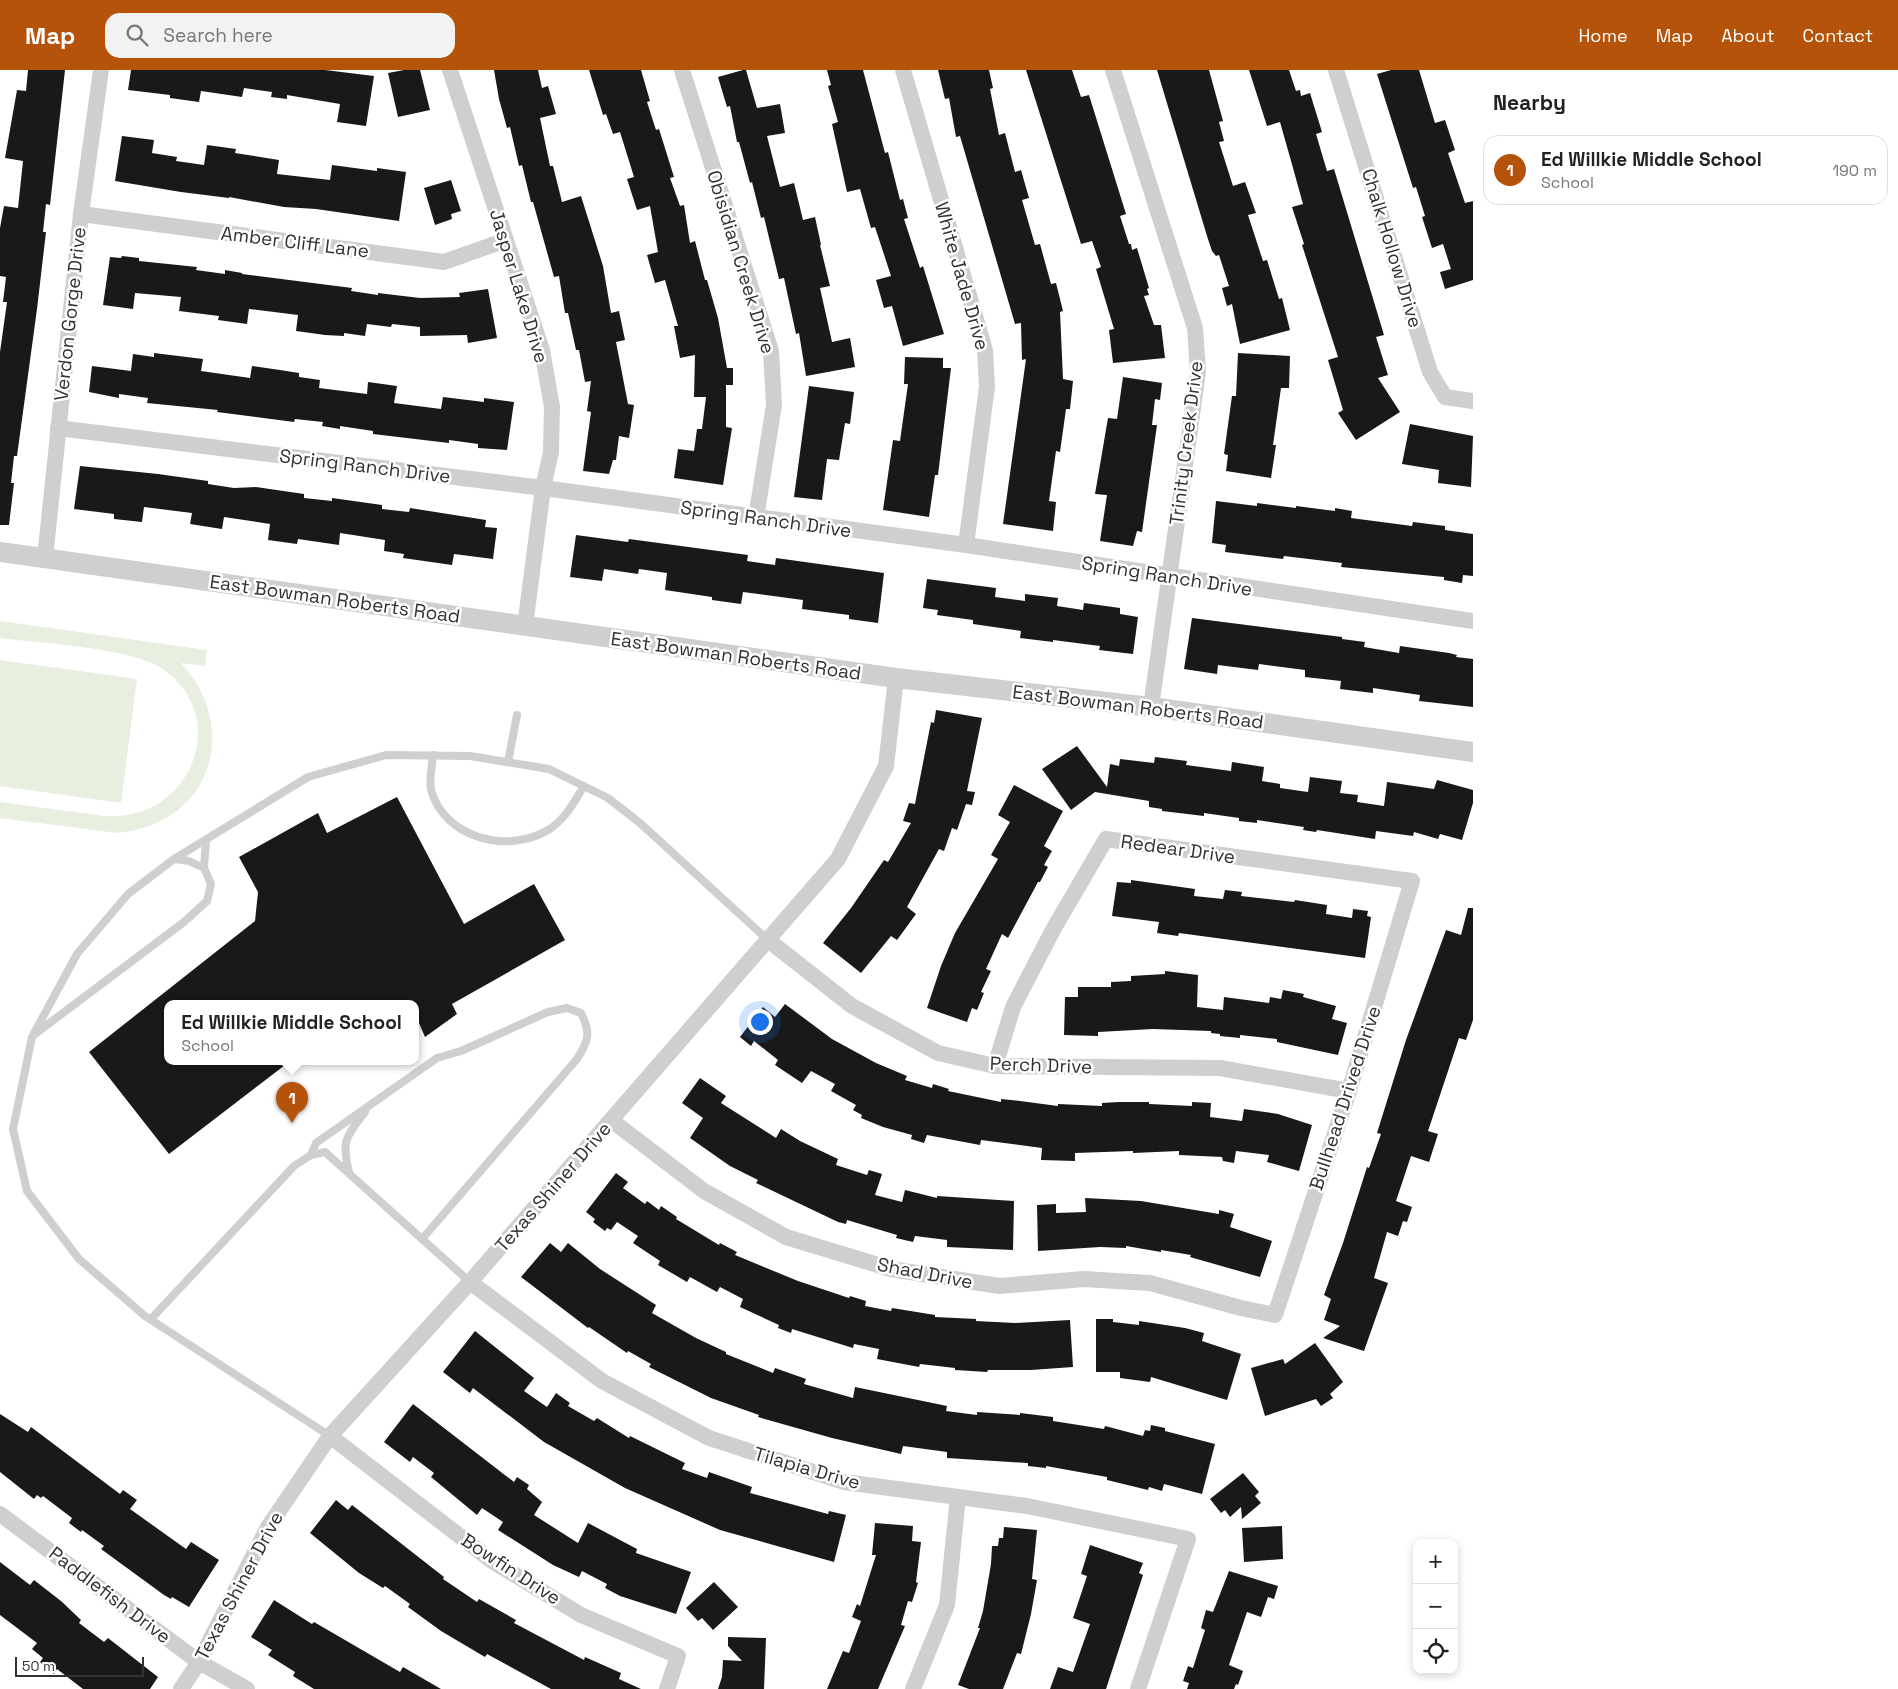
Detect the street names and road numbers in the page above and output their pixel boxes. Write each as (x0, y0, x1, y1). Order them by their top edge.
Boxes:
street label: Chalk Hollow Drive (1356, 165, 1428, 331)
street label: Obisidian Creek Drive (701, 167, 781, 357)
street label: White Jade Drive (929, 199, 995, 353)
street label: Jasper Lake Drive (484, 206, 554, 366)
street label: Amber Cliff Lane (220, 221, 370, 263)
street label: Verdon Gorge Drive (48, 226, 92, 402)
street label: Trinity Creek Drive (1164, 359, 1208, 527)
street label: Spring Ranch Drive (278, 443, 452, 489)
street label: Spring Ranch Drive (679, 495, 853, 543)
street label: Spring Ranch Drive (1080, 550, 1254, 602)
street label: East Bowman Roberts Road (208, 569, 462, 629)
street label: East Bowman Roberts Road (609, 626, 863, 686)
street label: East Bowman Roberts Road (1011, 679, 1265, 735)
street label: Redear Drive (1119, 829, 1237, 869)
street label: Bullhead Drived Drive (1303, 1003, 1387, 1193)
street label: Perch Drive (989, 1051, 1093, 1079)
street label: Texas Shiner Drive (489, 1117, 617, 1257)
street label: Shad Drive (875, 1252, 975, 1294)
street label: Tilapia Drive (751, 1441, 863, 1495)
street label: Texas Shiner Drive (189, 1507, 289, 1665)
street label: Bowfin Drive (456, 1527, 566, 1611)
street label: Paddlefish Drive (44, 1541, 176, 1649)

